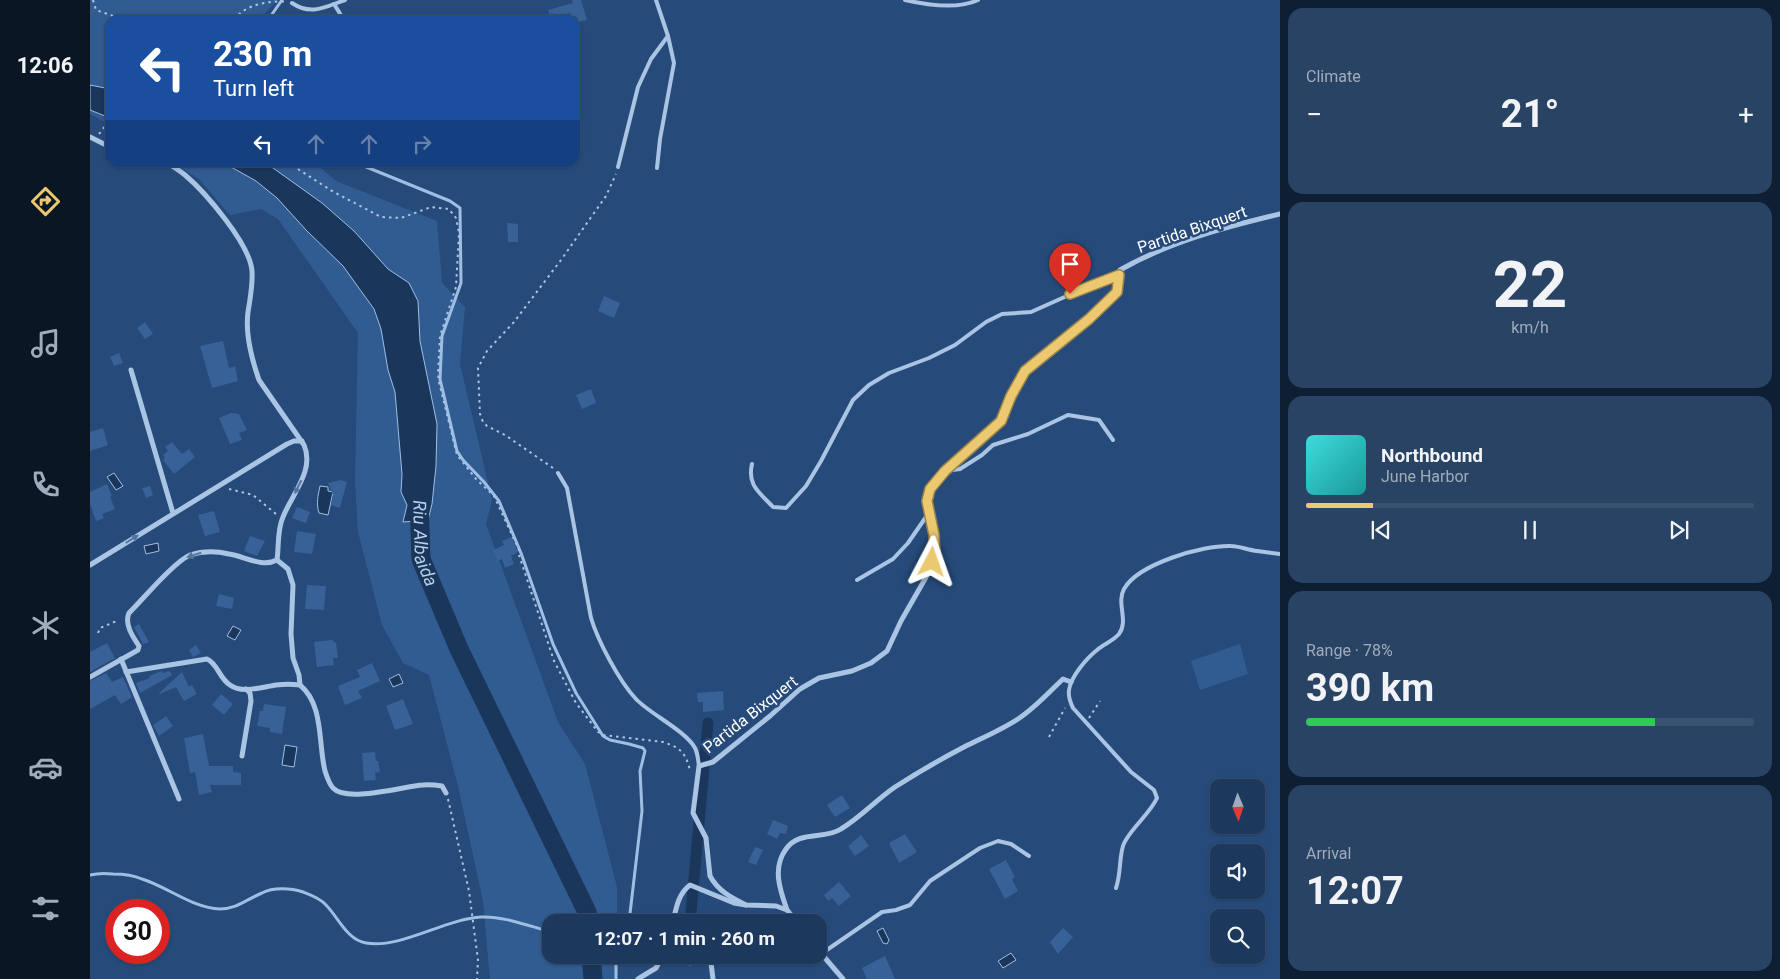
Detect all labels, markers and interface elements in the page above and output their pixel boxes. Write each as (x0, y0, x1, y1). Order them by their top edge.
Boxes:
text: 230 m (213, 34, 312, 75)
icon: left (130, 35, 195, 100)
text: 12:06 (17, 53, 73, 78)
text: Climate (1306, 67, 1361, 86)
text: Turn left (213, 76, 294, 101)
text: 21° (1501, 92, 1559, 136)
text: − (1306, 98, 1322, 131)
text: + (1738, 98, 1754, 131)
icon: left (249, 130, 277, 158)
icon: ahead (302, 130, 330, 158)
icon: ahead (355, 130, 383, 158)
icon: right (408, 130, 436, 158)
icon: directions (28, 184, 63, 219)
street label: Partida Bixquert (1135, 202, 1249, 257)
pin (1049, 243, 1091, 294)
text: 22 (1493, 247, 1567, 323)
icon: arrive (1056, 250, 1084, 278)
text: km/h (1511, 318, 1549, 337)
icon: music (28, 326, 63, 361)
text: Northbound (1381, 444, 1483, 467)
icon: phone (28, 467, 63, 502)
text: June Harbor (1381, 467, 1469, 486)
one-way arrow (294, 480, 302, 494)
water label: Riu Albaida (409, 500, 442, 589)
icon: previous (1367, 516, 1395, 544)
icon: pause (1516, 516, 1544, 544)
icon: next (1665, 516, 1693, 544)
one-way arrow (125, 534, 138, 544)
position arrow (905, 535, 957, 587)
one-way arrow (186, 552, 201, 560)
icon: climate (28, 608, 63, 643)
text: Range · 78% (1306, 641, 1393, 660)
text: 390 km (1306, 666, 1434, 710)
street label: Partida Bixquert (699, 672, 801, 757)
icon: car (28, 750, 63, 785)
north arrow (1210, 779, 1265, 834)
map controls (1210, 779, 1265, 964)
button: sound (1210, 844, 1265, 899)
text: Arrival (1306, 844, 1351, 863)
text: 12:07 (1306, 869, 1404, 913)
icon: filters (28, 891, 63, 926)
speed limit sign: 30 (105, 899, 170, 964)
button: search (1210, 909, 1265, 964)
text: 12:07 · 1 min · 260 m (594, 927, 775, 950)

